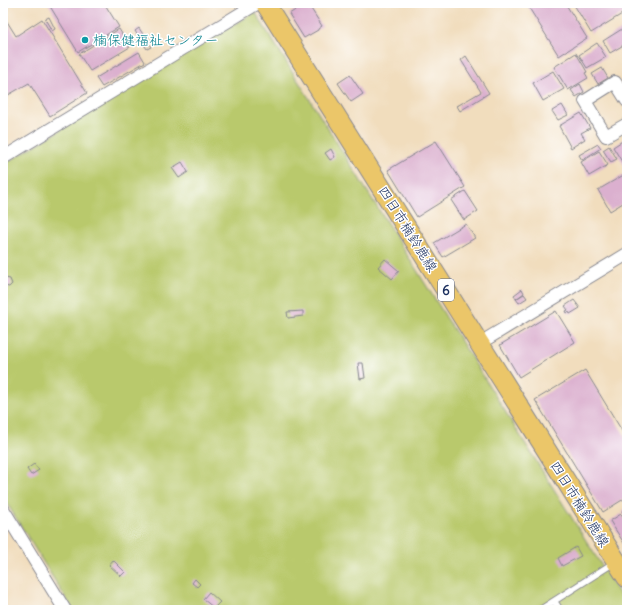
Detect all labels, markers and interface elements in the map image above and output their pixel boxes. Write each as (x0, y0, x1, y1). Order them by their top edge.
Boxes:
place label: 楠保健福祉センター (93, 31, 218, 49)
marker: 楠保健福祉センター (80, 35, 90, 45)
street label: 四日市楠鈴鹿線 (374, 183, 442, 275)
road number: 6 (438, 279, 454, 301)
street label: 四日市楠鈴鹿線 (546, 458, 614, 550)

